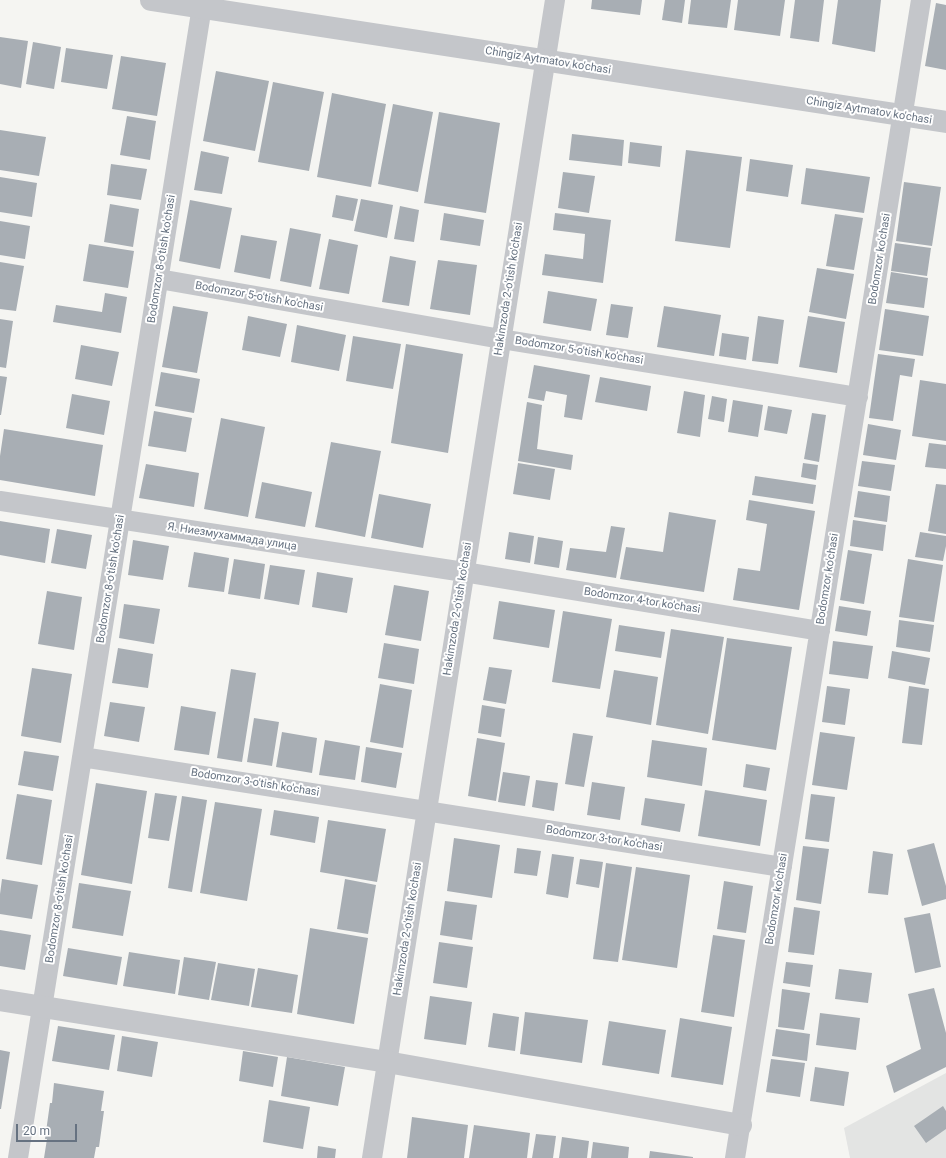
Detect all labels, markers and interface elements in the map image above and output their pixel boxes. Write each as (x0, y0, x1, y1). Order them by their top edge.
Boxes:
street label: Chingiz Aytmatov ko'chasi (484, 45, 612, 77)
street label: Chingiz Aytmatov ko'chasi (805, 95, 933, 127)
street label: Bodomzor 8-o'tish ko'chasi (145, 194, 179, 324)
street label: Bodomzor ko'chasi (866, 212, 894, 306)
street label: Hakimzoda 2-o'tish ko'chasi (492, 222, 526, 356)
street label: Bodomzor 5-o'tish ko'chasi (194, 279, 324, 315)
street label: Bodomzor 5-o'tish ko'chasi (514, 334, 644, 368)
street label: Bodomzor 8-o'tish ko'chasi (94, 514, 128, 644)
street label: Я. Ниезмухаммада улица (166, 520, 298, 554)
street label: Bodomzor ko'chasi (814, 532, 842, 626)
street label: Hakimzoda 2-o'tish ko'chasi (441, 542, 475, 676)
street label: Bodomzor 4-tor ko'chasi (583, 585, 701, 617)
street label: Bodomzor 3-o'tish ko'chasi (190, 766, 320, 800)
street label: Bodomzor 3-tor ko'chasi (545, 823, 663, 855)
street label: Bodomzor 8-o'tish ko'chasi (43, 834, 77, 964)
street label: Bodomzor ko'chasi (763, 852, 791, 946)
street label: Hakimzoda 2-o'tish ko'chasi (391, 862, 425, 996)
scale bar (18, 1116, 79, 1142)
text: 20 m (23, 1124, 50, 1138)

